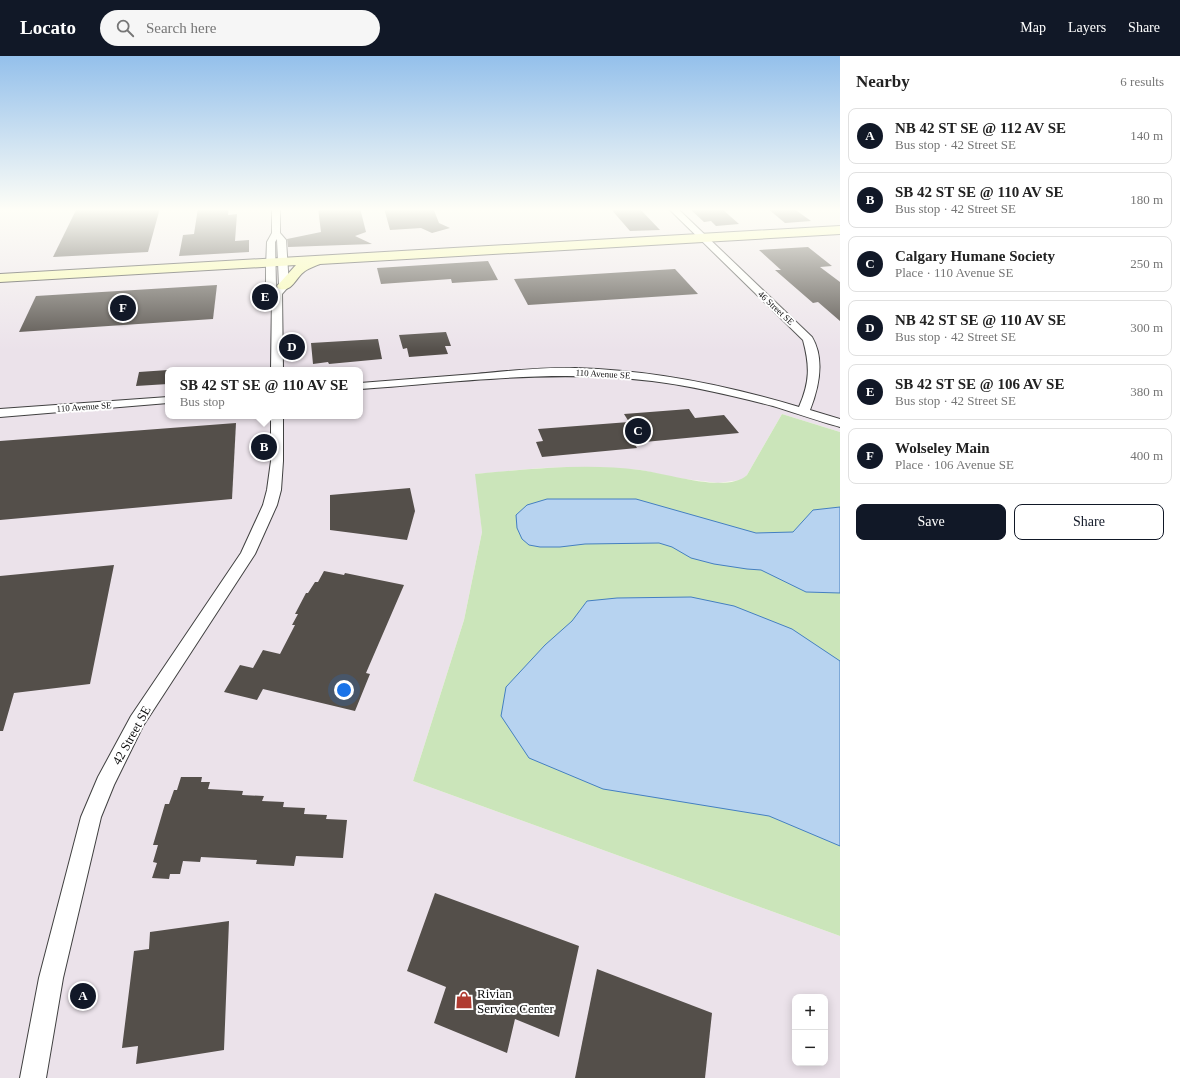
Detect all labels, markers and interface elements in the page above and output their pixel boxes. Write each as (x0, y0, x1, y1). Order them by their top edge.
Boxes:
search box (100, 10, 380, 46)
text: Locato (20, 17, 76, 38)
icon: search (114, 17, 136, 39)
text: Search here (146, 20, 216, 36)
text: Map (1020, 20, 1046, 35)
text: Layers (1068, 20, 1106, 35)
text: Share (1128, 20, 1160, 35)
text: Nearby (856, 72, 910, 91)
text: 6 results (1120, 74, 1164, 89)
text: NB 42 ST SE @ 112 AV SE (895, 120, 1066, 136)
text: A (865, 128, 875, 143)
text: 140 m (1130, 128, 1163, 143)
text: Bus stop · 42 Street SE (895, 137, 1016, 152)
text: SB 42 ST SE @ 110 AV SE (895, 184, 1064, 200)
text: B (866, 192, 874, 207)
text: 180 m (1130, 192, 1163, 207)
text: Bus stop · 42 Street SE (895, 201, 1016, 216)
text: Calgary Humane Society (895, 248, 1055, 264)
text: C (865, 256, 875, 271)
text: 250 m (1130, 256, 1163, 271)
text: Place · 110 Avenue SE (895, 265, 1013, 280)
pin: E (252, 282, 278, 312)
street label: 46 Street SE (756, 289, 796, 327)
pin: F (110, 293, 136, 323)
text: NB 42 ST SE @ 110 AV SE (895, 312, 1066, 328)
text: D (865, 320, 875, 335)
text: 300 m (1130, 320, 1163, 335)
text: Bus stop · 42 Street SE (895, 329, 1016, 344)
pin: D (279, 332, 305, 362)
popup (165, 367, 363, 419)
street label: 110 Avenue SE (575, 368, 631, 380)
text: SB 42 ST SE @ 106 AV SE (895, 376, 1064, 392)
text: SB 42 ST SE @ 110 AV SE (180, 377, 348, 393)
text: E (866, 384, 874, 399)
text: 380 m (1130, 384, 1163, 399)
text: Bus stop · 42 Street SE (895, 393, 1016, 408)
text: Bus stop (180, 394, 225, 409)
street label: 110 Avenue SE (56, 400, 112, 414)
pin: C (625, 416, 651, 446)
pin: B (251, 432, 277, 462)
text: Wolseley Main (895, 440, 990, 456)
text: F (866, 448, 874, 463)
text: 400 m (1130, 448, 1163, 463)
text: Place · 106 Avenue SE (895, 457, 1014, 472)
button: Save (856, 504, 1006, 540)
button: Share (1014, 504, 1164, 540)
your location (334, 680, 354, 700)
street label: 42 Street SE (109, 703, 154, 767)
pin: A (70, 981, 96, 1011)
place label: Rivian Service Center (477, 986, 555, 1016)
shop icon: Rivian Service Center (454, 990, 474, 1010)
map controls (792, 994, 828, 1066)
button: + (792, 994, 828, 1030)
button: − (792, 1030, 828, 1066)

